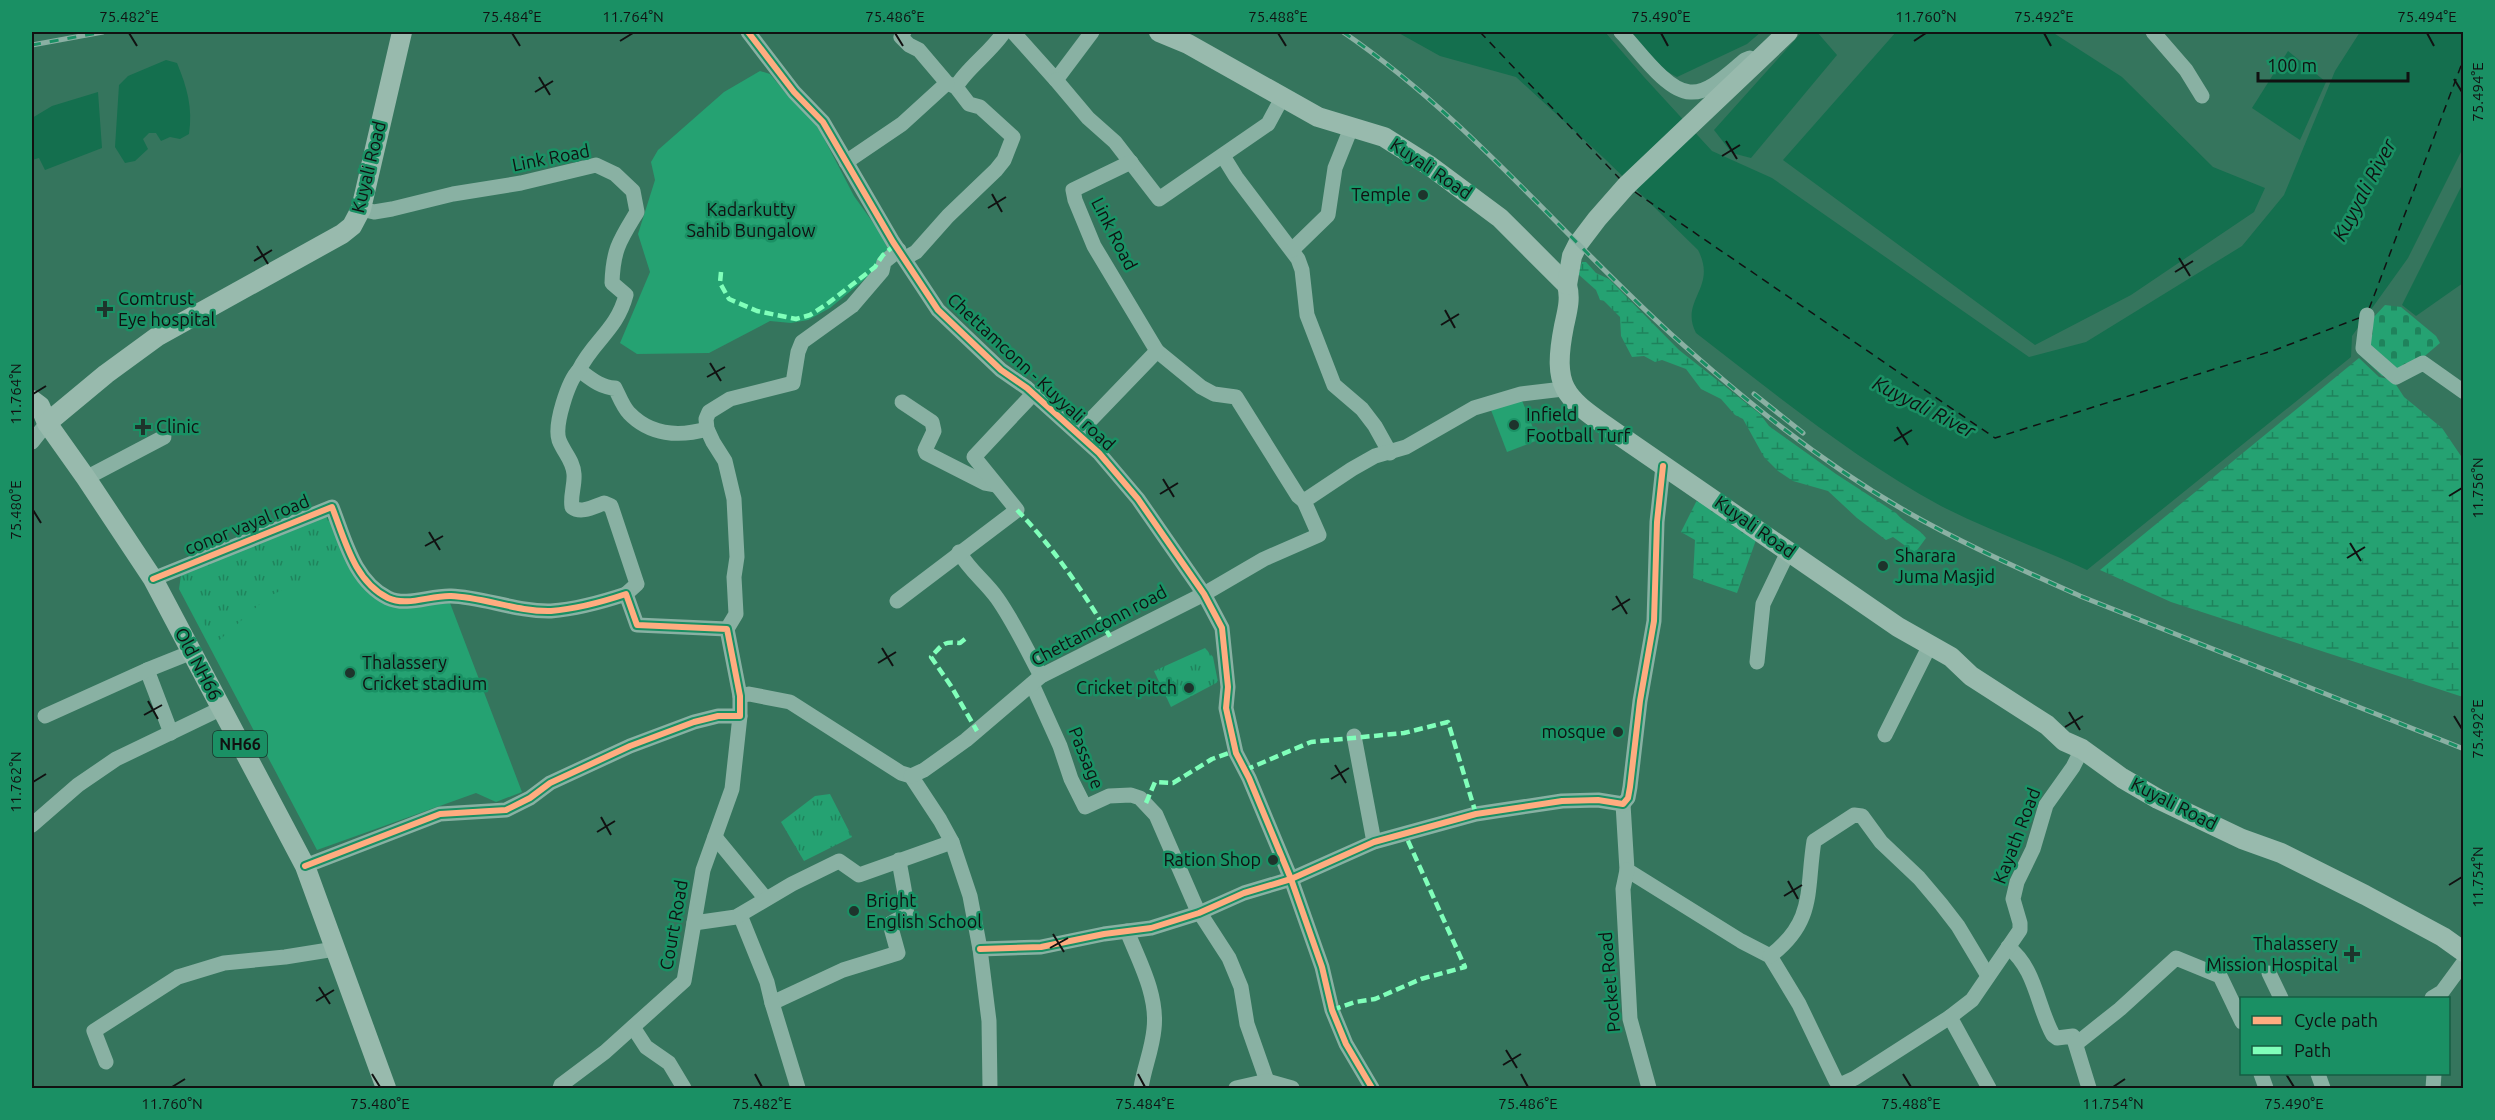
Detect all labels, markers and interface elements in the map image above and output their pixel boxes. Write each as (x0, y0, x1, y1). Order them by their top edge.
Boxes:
text: 75.482°E (99, 8, 159, 25)
text: 75.484°E (482, 8, 542, 25)
text: 11.764°N (602, 8, 664, 25)
text: 75.486°E (865, 8, 925, 25)
text: 75.488°E (1248, 8, 1308, 25)
text: 75.490°E (1631, 8, 1691, 25)
text: 11.760°N (1895, 8, 1957, 25)
text: 75.492°E (2014, 8, 2074, 25)
text: 75.494°E (2397, 8, 2457, 25)
scale bar (2258, 45, 2408, 83)
text: 100 m (2267, 55, 2317, 75)
text: 75.494°E (2469, 62, 2486, 122)
street label: Kuyali Road (347, 119, 389, 215)
street label: Kuyali Road (1387, 134, 1476, 203)
water label: Kuyyali River (2327, 134, 2401, 245)
street label: Link Road (510, 140, 591, 174)
place label: Temple (1351, 184, 1411, 204)
marker: Temple (1416, 188, 1430, 202)
street label: Link Road (1088, 194, 1142, 273)
park label: Kadarkutty Sahib Bungalow (687, 199, 815, 240)
place label: Comtrust Eye hospital (118, 288, 215, 329)
street label: Chettamconn - Kuyyali road (944, 288, 1119, 454)
marker: Comtrust Eye hospital (96, 300, 114, 318)
text: 11.764°N (7, 363, 24, 425)
water label: Kuyyali River (1869, 371, 1981, 443)
place label: Infield Football Turf (1526, 404, 1631, 445)
place label: Clinic (156, 416, 199, 436)
marker: Clinic (134, 418, 152, 436)
marker: Infield Football Turf (1507, 418, 1521, 432)
text: 11.756°N (2469, 457, 2486, 519)
text: 75.480°E (7, 480, 24, 540)
street label: conor vayal road (181, 490, 312, 558)
street label: Kuyali Road (1711, 491, 1800, 561)
place label: Sharara Juma Masjid (1895, 545, 1995, 586)
marker: Sharara Juma Masjid (1876, 559, 1890, 573)
street label: Chettamconn road (1027, 581, 1170, 669)
street label: Old NH66 (171, 624, 226, 703)
place label: Thalassery Cricket stadium (362, 652, 487, 693)
marker: Thalassery Cricket stadium (343, 666, 357, 680)
place label: Cricket pitch (1076, 677, 1177, 697)
marker: Cricket pitch (1182, 681, 1196, 695)
text: 75.492°E (2469, 699, 2486, 759)
place label: mosque (1541, 721, 1606, 741)
street label: Passage (1065, 724, 1108, 792)
marker: mosque (1611, 725, 1625, 739)
road number: NH66 (213, 731, 267, 757)
text: 11.762°N (7, 751, 24, 813)
street label: Kuyali Road (2128, 773, 2221, 833)
street label: Kayath Road (1989, 785, 2044, 886)
text: 11.754°N (2469, 846, 2486, 908)
place label: Ration Shop (1163, 849, 1261, 869)
marker: Ration Shop (1266, 853, 1280, 867)
street label: Court Road (655, 878, 691, 972)
place label: Bright English School (866, 890, 982, 931)
marker: Bright English School (847, 904, 861, 918)
street label: Pocket Road (1595, 931, 1623, 1033)
place label: Thalassery Mission Hospital (2206, 933, 2338, 974)
marker: Thalassery Mission Hospital (2343, 945, 2361, 963)
legend (2240, 997, 2450, 1075)
text: Cycle path (2294, 1010, 2378, 1030)
text: Path (2294, 1040, 2331, 1060)
text: 11.760°N (141, 1095, 203, 1112)
text: 75.480°E (350, 1095, 410, 1112)
text: 75.482°E (732, 1095, 792, 1112)
text: 75.484°E (1115, 1095, 1175, 1112)
text: 75.486°E (1498, 1095, 1558, 1112)
text: 75.488°E (1881, 1095, 1941, 1112)
text: 11.754°N (2082, 1095, 2144, 1112)
text: 75.490°E (2264, 1095, 2324, 1112)

